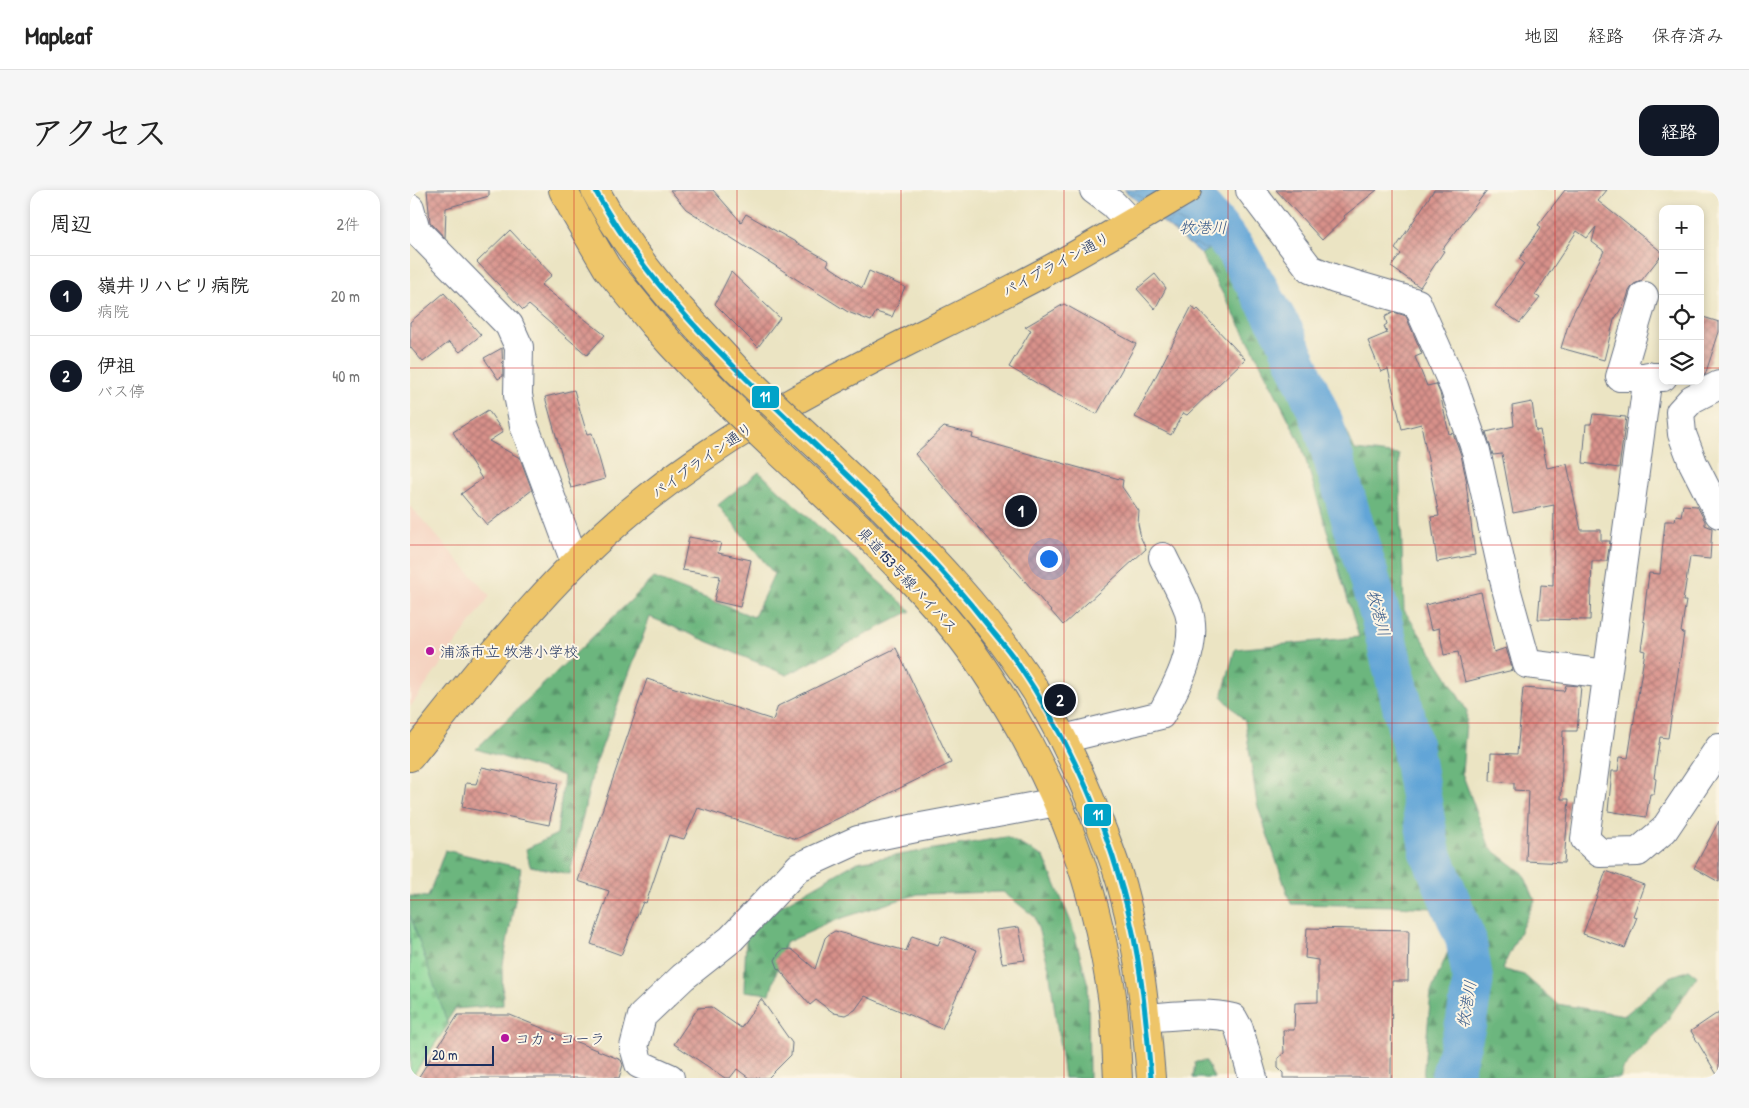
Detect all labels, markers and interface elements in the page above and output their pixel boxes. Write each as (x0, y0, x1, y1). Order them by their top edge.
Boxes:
text: Mapleaf (25, 19, 93, 51)
text: 地図 (1524, 23, 1560, 48)
text: 経路 (1588, 23, 1624, 48)
text: 保存済み (1652, 23, 1724, 48)
button: 経路 (1639, 105, 1719, 156)
text: アクセス (30, 109, 168, 156)
map controls (1659, 205, 1704, 385)
button: + (1659, 205, 1704, 250)
text: 周辺 (50, 209, 92, 238)
text: 2件 (337, 213, 360, 235)
water label: 牧港川 (1179, 216, 1227, 238)
street label: パイプライン通り (998, 227, 1114, 301)
button: − (1659, 250, 1704, 295)
text: 嶺井リハビリ病院 (97, 272, 249, 298)
text: 1 (63, 285, 69, 307)
text: 20 m (331, 285, 360, 307)
button: locate (1659, 295, 1704, 340)
text: 病院 (97, 300, 129, 322)
button: layers (1659, 340, 1704, 385)
text: 伊祖 (97, 352, 135, 378)
text: 2 (62, 365, 70, 387)
text: 40 m (332, 365, 360, 387)
text: バス停 (97, 380, 145, 402)
line badge: 11 (751, 385, 780, 409)
text: 11 (760, 387, 770, 406)
street label: パイプライン通り (647, 417, 757, 503)
pin: 1 (1005, 492, 1037, 530)
street label: 県道153号線バイパス (853, 522, 963, 638)
your location (1036, 546, 1062, 572)
water label: 牧港川 (1362, 587, 1396, 639)
place label: 浦添市立 牧港小学校 (440, 641, 578, 662)
marker: 浦添市立 牧港小学校 (424, 645, 436, 657)
pin: 2 (1044, 681, 1076, 719)
line badge: 11 (1083, 803, 1112, 827)
text: 11 (1093, 805, 1103, 824)
water label: 牧港川 (1451, 978, 1481, 1030)
place label: コカ・コーラ (515, 1028, 605, 1049)
marker: コカ・コーラ (499, 1032, 511, 1044)
scale bar (425, 1043, 494, 1066)
text: 20 m (432, 1045, 458, 1064)

